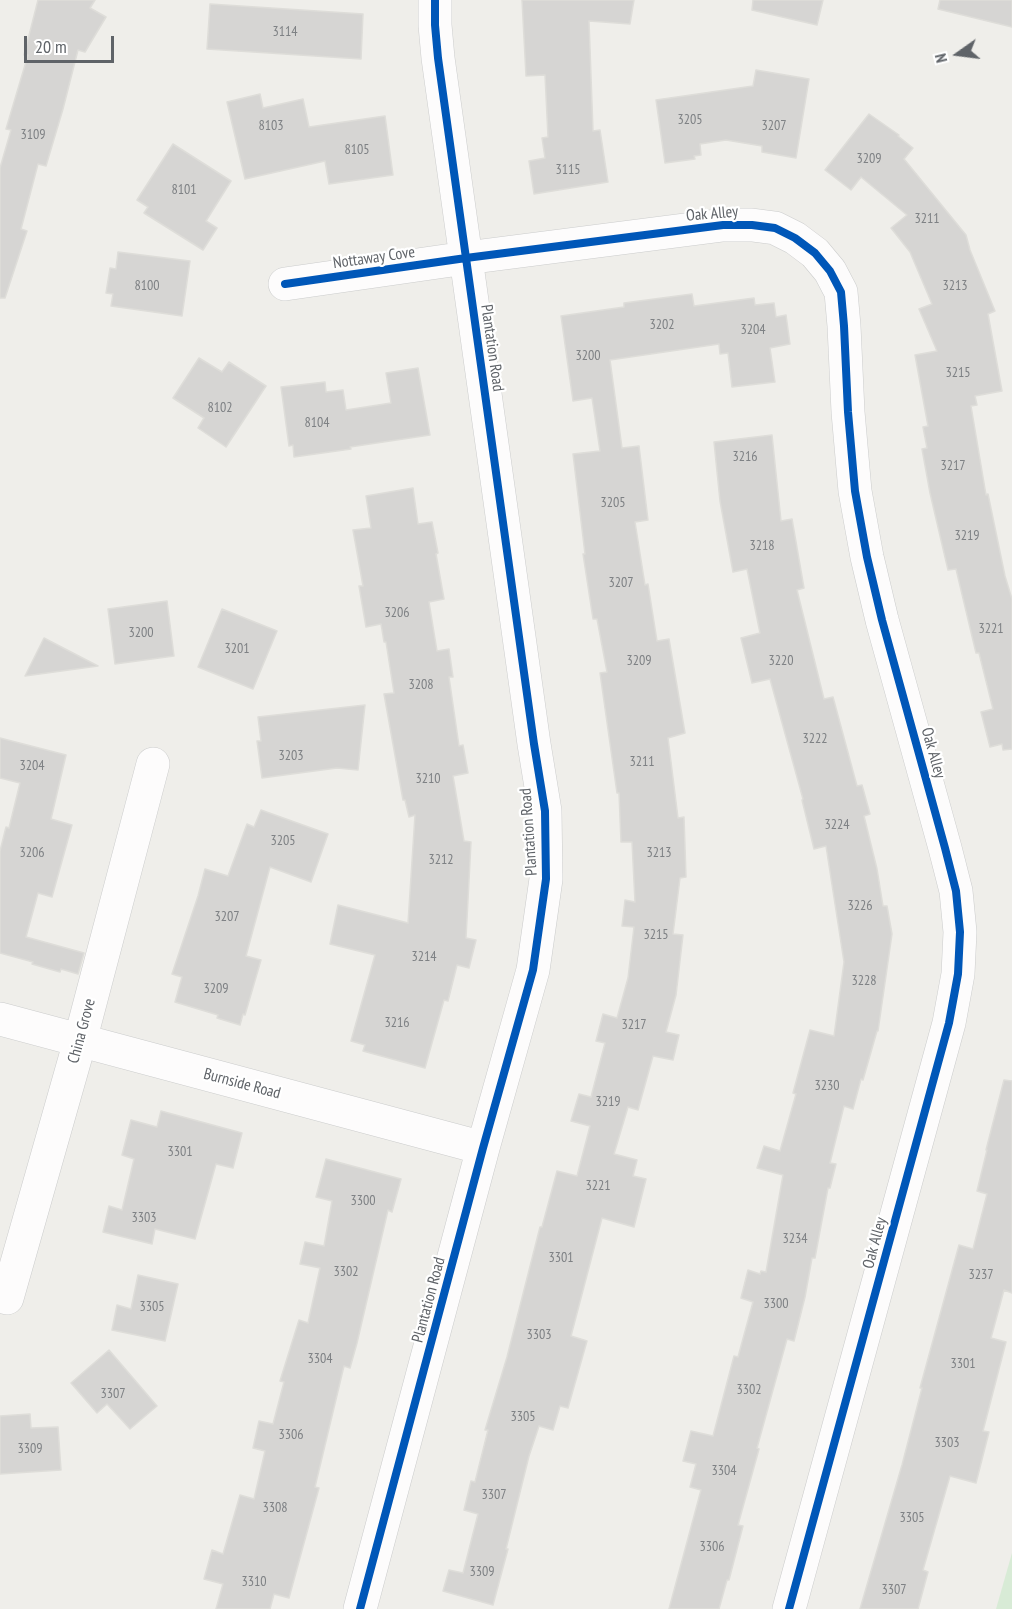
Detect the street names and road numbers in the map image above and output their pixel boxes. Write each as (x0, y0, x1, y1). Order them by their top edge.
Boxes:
street label: Oak Alley (685, 202, 739, 226)
street label: Nottaway Cove (332, 243, 416, 273)
street label: Plantation Road (476, 303, 508, 393)
street label: Oak Alley (917, 725, 949, 781)
street label: Plantation Road (516, 788, 542, 876)
street label: China Grove (64, 996, 100, 1066)
street label: Burnside Road (201, 1065, 283, 1103)
street label: Oak Alley (859, 1215, 891, 1271)
street label: Plantation Road (408, 1255, 450, 1345)

